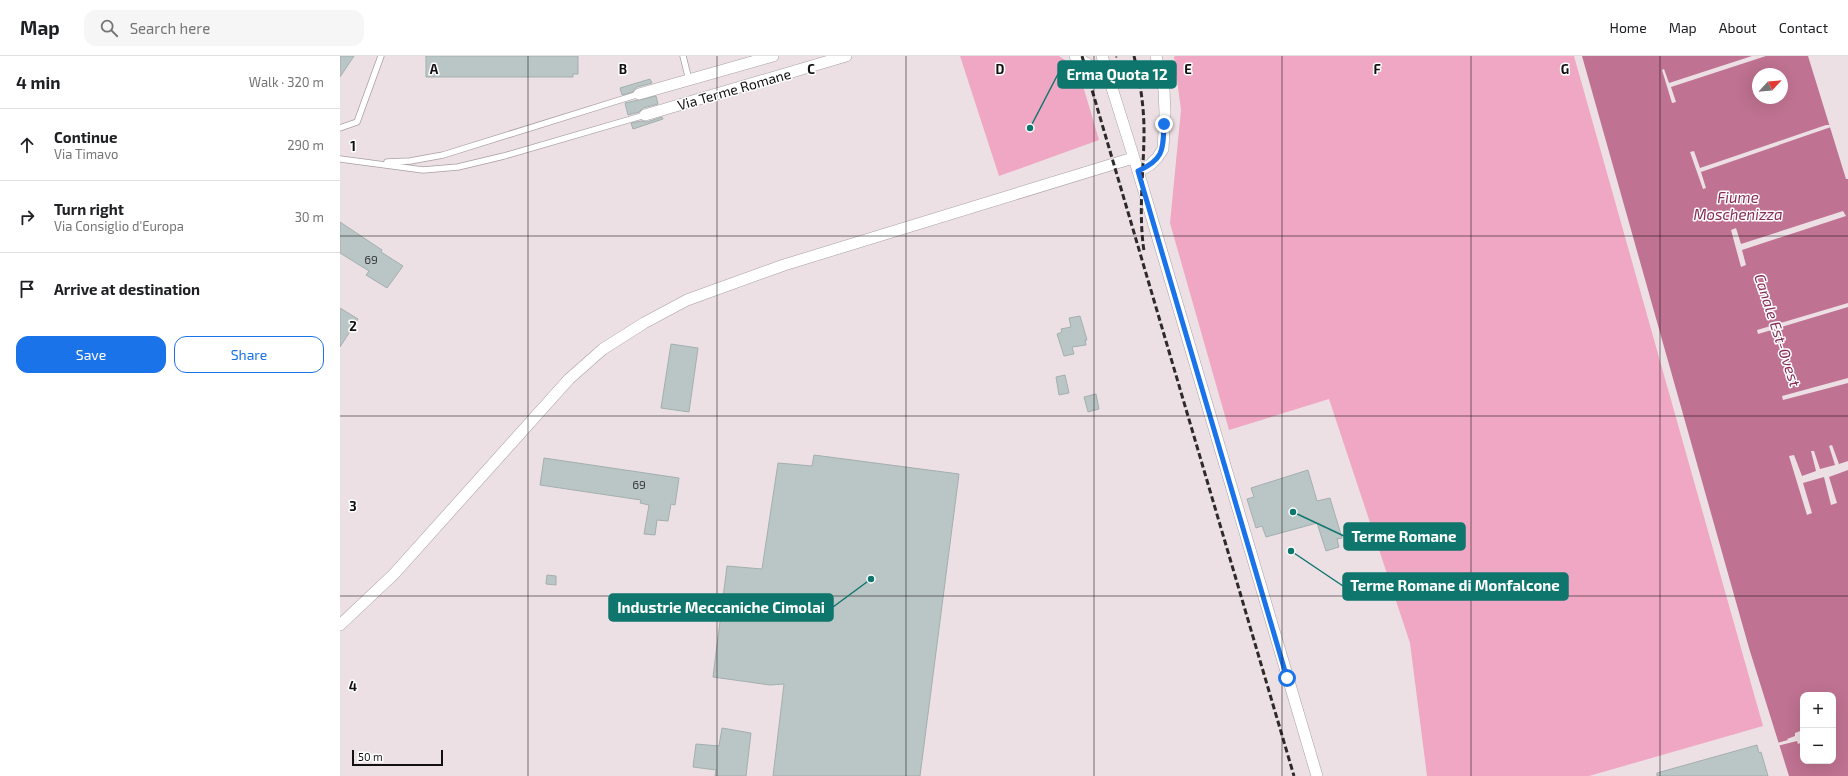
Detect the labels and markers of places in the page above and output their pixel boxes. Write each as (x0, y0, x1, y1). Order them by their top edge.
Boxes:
callout: Erma Quota 12 (1058, 61, 1176, 88)
callout: Terme Romane (1344, 523, 1465, 550)
callout: Terme Romane di Monfalcone (1343, 573, 1568, 600)
callout: Industrie Meccaniche Cimolai (609, 594, 833, 621)

